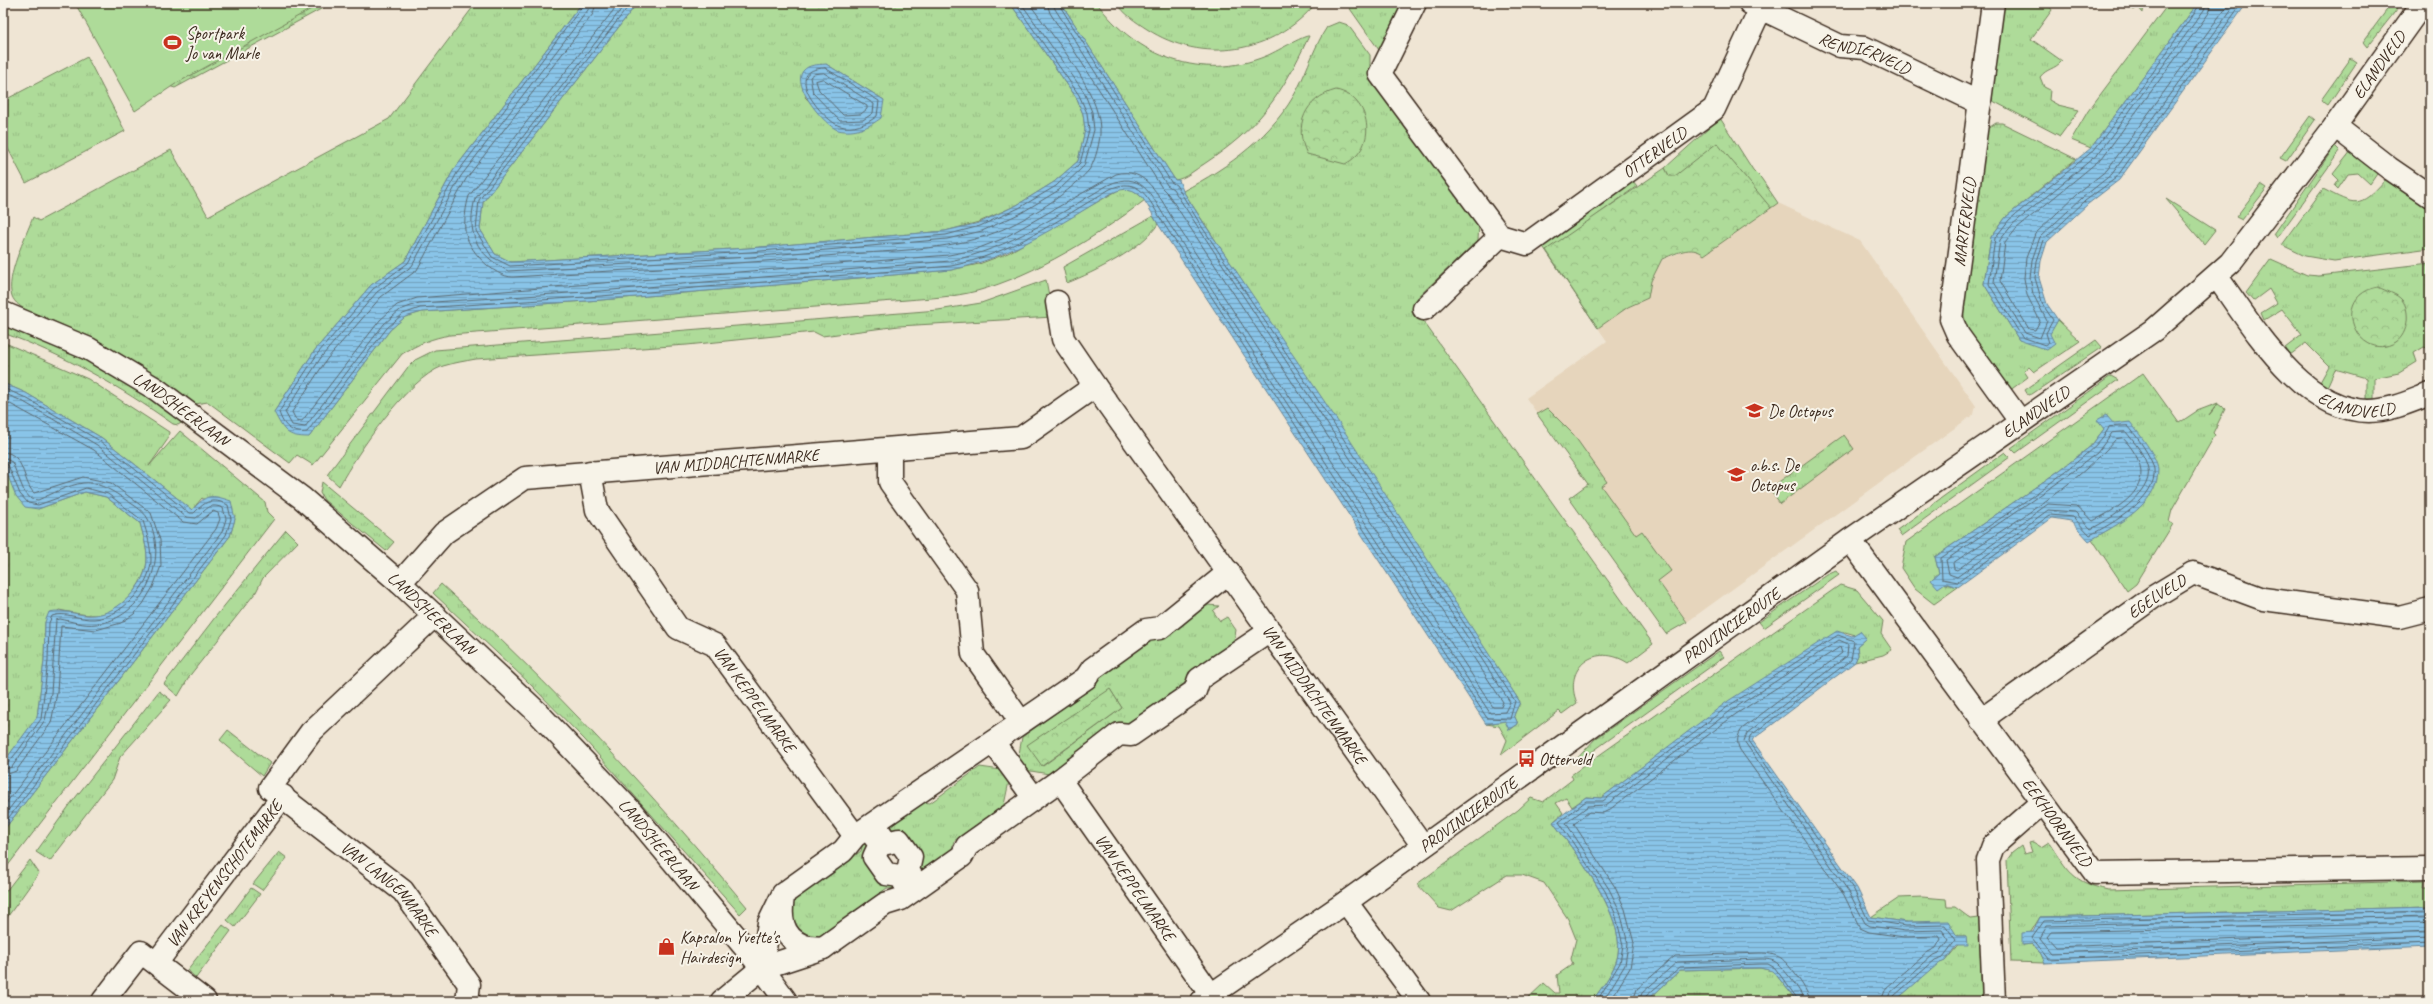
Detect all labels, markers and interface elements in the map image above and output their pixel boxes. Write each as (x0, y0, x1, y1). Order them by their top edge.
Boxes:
place label: Sportpark Jo van Marle (185, 23, 261, 64)
street label: ELANDVELD (2348, 25, 2412, 103)
street label: RENDIERVELD (1816, 28, 1916, 80)
sports icon: Sportpark Jo van Marle (163, 33, 183, 53)
street label: OTTERVELD (1618, 121, 1693, 183)
street label: MARTERVELD (1949, 175, 1981, 267)
street label: LANDSHEERLAAN (129, 368, 235, 452)
street label: ELANDVELD (1998, 380, 2076, 443)
street label: ELANDVELD (2314, 387, 2399, 422)
school or university icon: De Octopus (1745, 401, 1765, 421)
place label: De Octopus (1768, 401, 1834, 422)
street label: VAN MIDDACHTENMARKE (652, 444, 822, 479)
place label: o.b.s. De Octopus (1750, 455, 1800, 496)
school or university icon: o.b.s. De Octopus (1727, 465, 1747, 485)
street label: LANDSHEERLAAN (383, 567, 482, 661)
street label: EGELVELD (2123, 569, 2191, 623)
street label: PROVINCIEROUTE (1678, 582, 1786, 668)
street label: VAN MIDDACHTENMARKE (1258, 621, 1373, 771)
street label: VAN KEPPELMARKE (709, 643, 802, 759)
bus stop icon: Otterveld (1516, 749, 1536, 769)
place label: Otterveld (1539, 749, 1594, 770)
street label: PROVINCIEROUTE (1415, 771, 1523, 857)
street label: EEKHOORNVELD (2017, 774, 2098, 873)
street label: LANDSHEERLAAN (614, 794, 704, 896)
street label: VAN KREYENSCHOTEMARKE (162, 795, 288, 952)
street label: VAN KEPPELMARKE (1090, 830, 1181, 947)
street label: VAN LANGENMARKE (337, 837, 444, 943)
place label: Kapsalon Yvette's Hairdesign (680, 927, 781, 968)
shop icon: Kapsalon Yvette's Hairdesign (657, 937, 677, 957)

